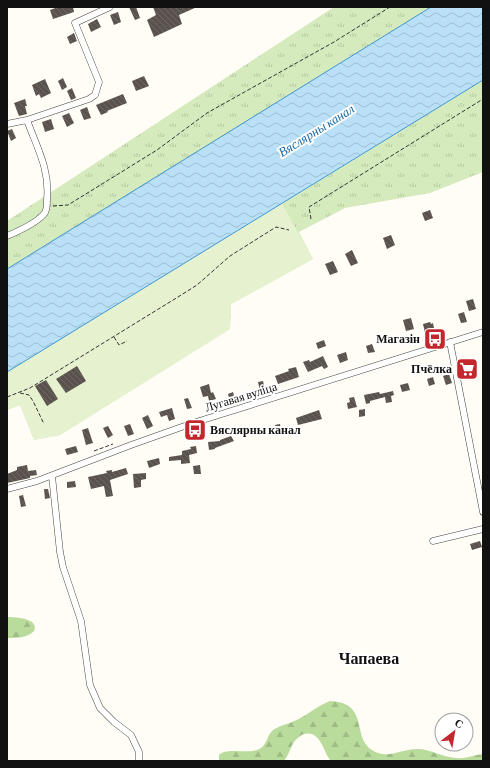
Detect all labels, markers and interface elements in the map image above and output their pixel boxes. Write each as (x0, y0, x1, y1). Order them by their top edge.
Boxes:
water label: Вяслярны канал (276, 101, 357, 160)
bus stop icon: Магазін (422, 326, 448, 352)
place label: Магазін (376, 332, 420, 346)
supermarket icon: Пчёлка (454, 356, 480, 382)
place label: Пчёлка (411, 362, 452, 376)
street label: Лугавая вуліца (203, 379, 279, 415)
bus stop icon: Вяслярны канал (182, 417, 208, 443)
place label: Вяслярны канал (210, 423, 301, 437)
district label: Чапаева (339, 650, 399, 667)
north arrow (434, 712, 474, 752)
text: С (453, 716, 466, 731)

